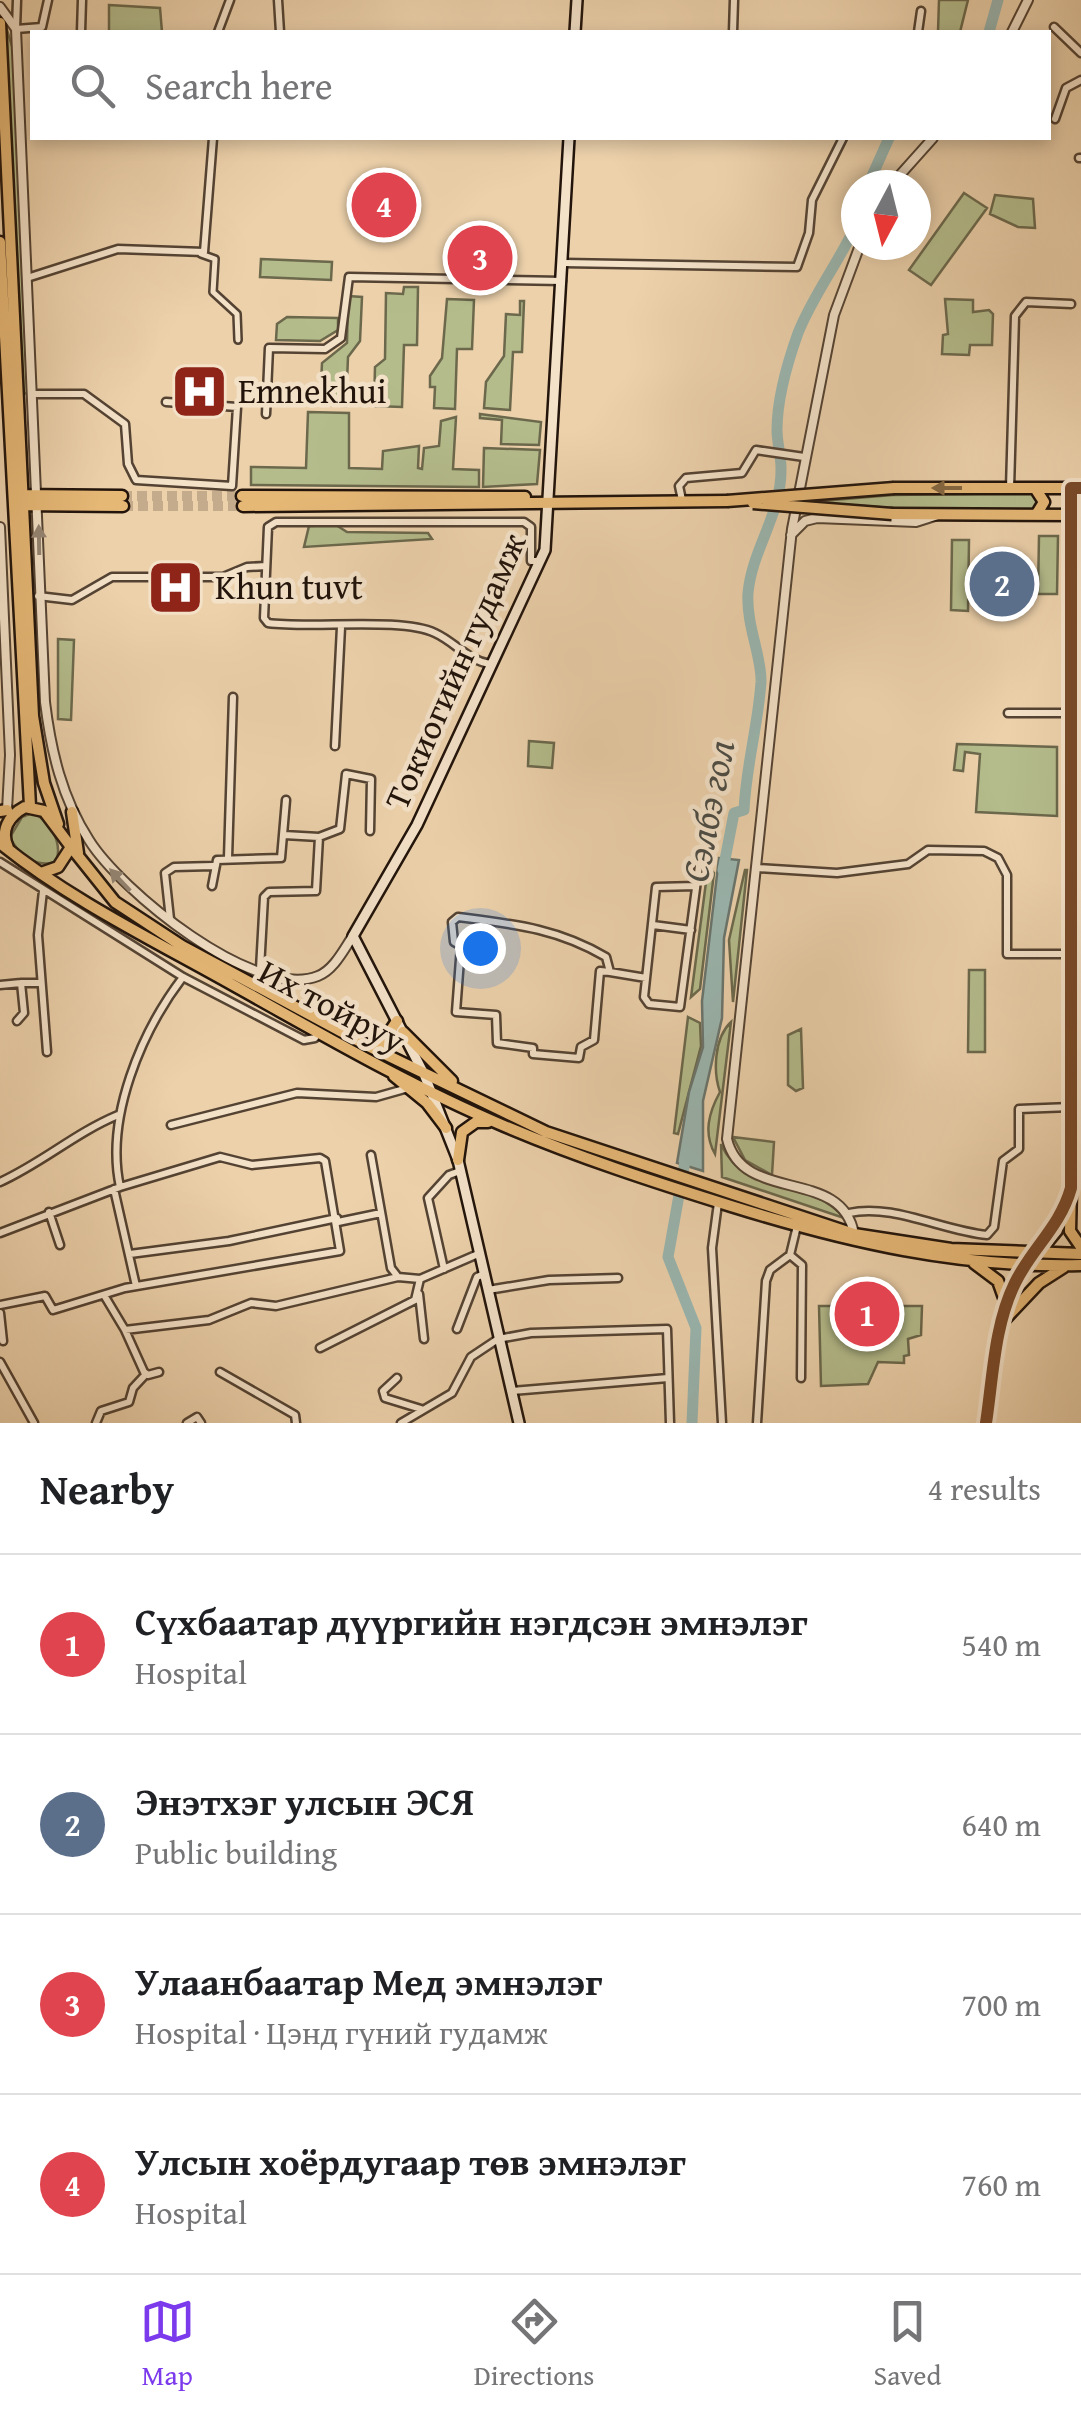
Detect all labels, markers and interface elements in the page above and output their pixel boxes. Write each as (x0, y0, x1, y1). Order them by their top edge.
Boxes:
search box (30, 30, 1051, 140)
text: Search here (145, 57, 333, 113)
icon: search (65, 58, 120, 113)
pin: 4 (352, 168, 416, 242)
north arrow (841, 170, 931, 260)
pin: 3 (448, 220, 512, 296)
hospital icon: Emnekhui (169, 361, 229, 421)
place label: Emnekhui (238, 365, 387, 416)
one-way arrow (931, 480, 963, 496)
one-way arrow (30, 524, 46, 556)
street label: Токиогийн гудамж (371, 524, 539, 817)
pin: 2 (970, 546, 1034, 622)
hospital icon: Khun tuvt (146, 557, 206, 617)
place label: Khun tuvt (215, 561, 363, 612)
water label: Сэлбэ гол (666, 735, 748, 887)
one-way arrow (109, 869, 132, 893)
your location (455, 923, 506, 974)
street label: Их тойруу (250, 946, 415, 1066)
pin: 1 (834, 1276, 900, 1352)
text: Nearby (40, 1458, 174, 1519)
text: 4 results (928, 1465, 1041, 1512)
text: Сүхбаатар дүүргийн нэгдсэн эмнэлэг (135, 1593, 808, 1649)
text: 1 (64, 1621, 81, 1668)
text: 540 m (962, 1621, 1041, 1668)
text: Hospital (135, 1649, 247, 1696)
text: Энэтхэг улсын ЭСЯ (135, 1773, 474, 1829)
text: 2 (64, 1801, 81, 1848)
text: 640 m (962, 1801, 1041, 1848)
text: Public building (135, 1829, 337, 1876)
text: Улаанбаатар Мед эмнэлэг (135, 1953, 602, 2009)
text: 3 (64, 1981, 81, 2028)
text: 700 m (962, 1981, 1041, 2028)
text: Hospital · Цэнд гүний гудамж (135, 2009, 548, 2056)
text: Улсын хоёрдугаар төв эмнэлэг (135, 2133, 686, 2189)
text: 4 (64, 2161, 81, 2208)
text: 760 m (962, 2161, 1041, 2208)
text: Hospital (135, 2189, 247, 2236)
tab: Map (140, 2294, 195, 2395)
tab: Directions (474, 2294, 594, 2395)
tab: Saved (874, 2294, 941, 2395)

